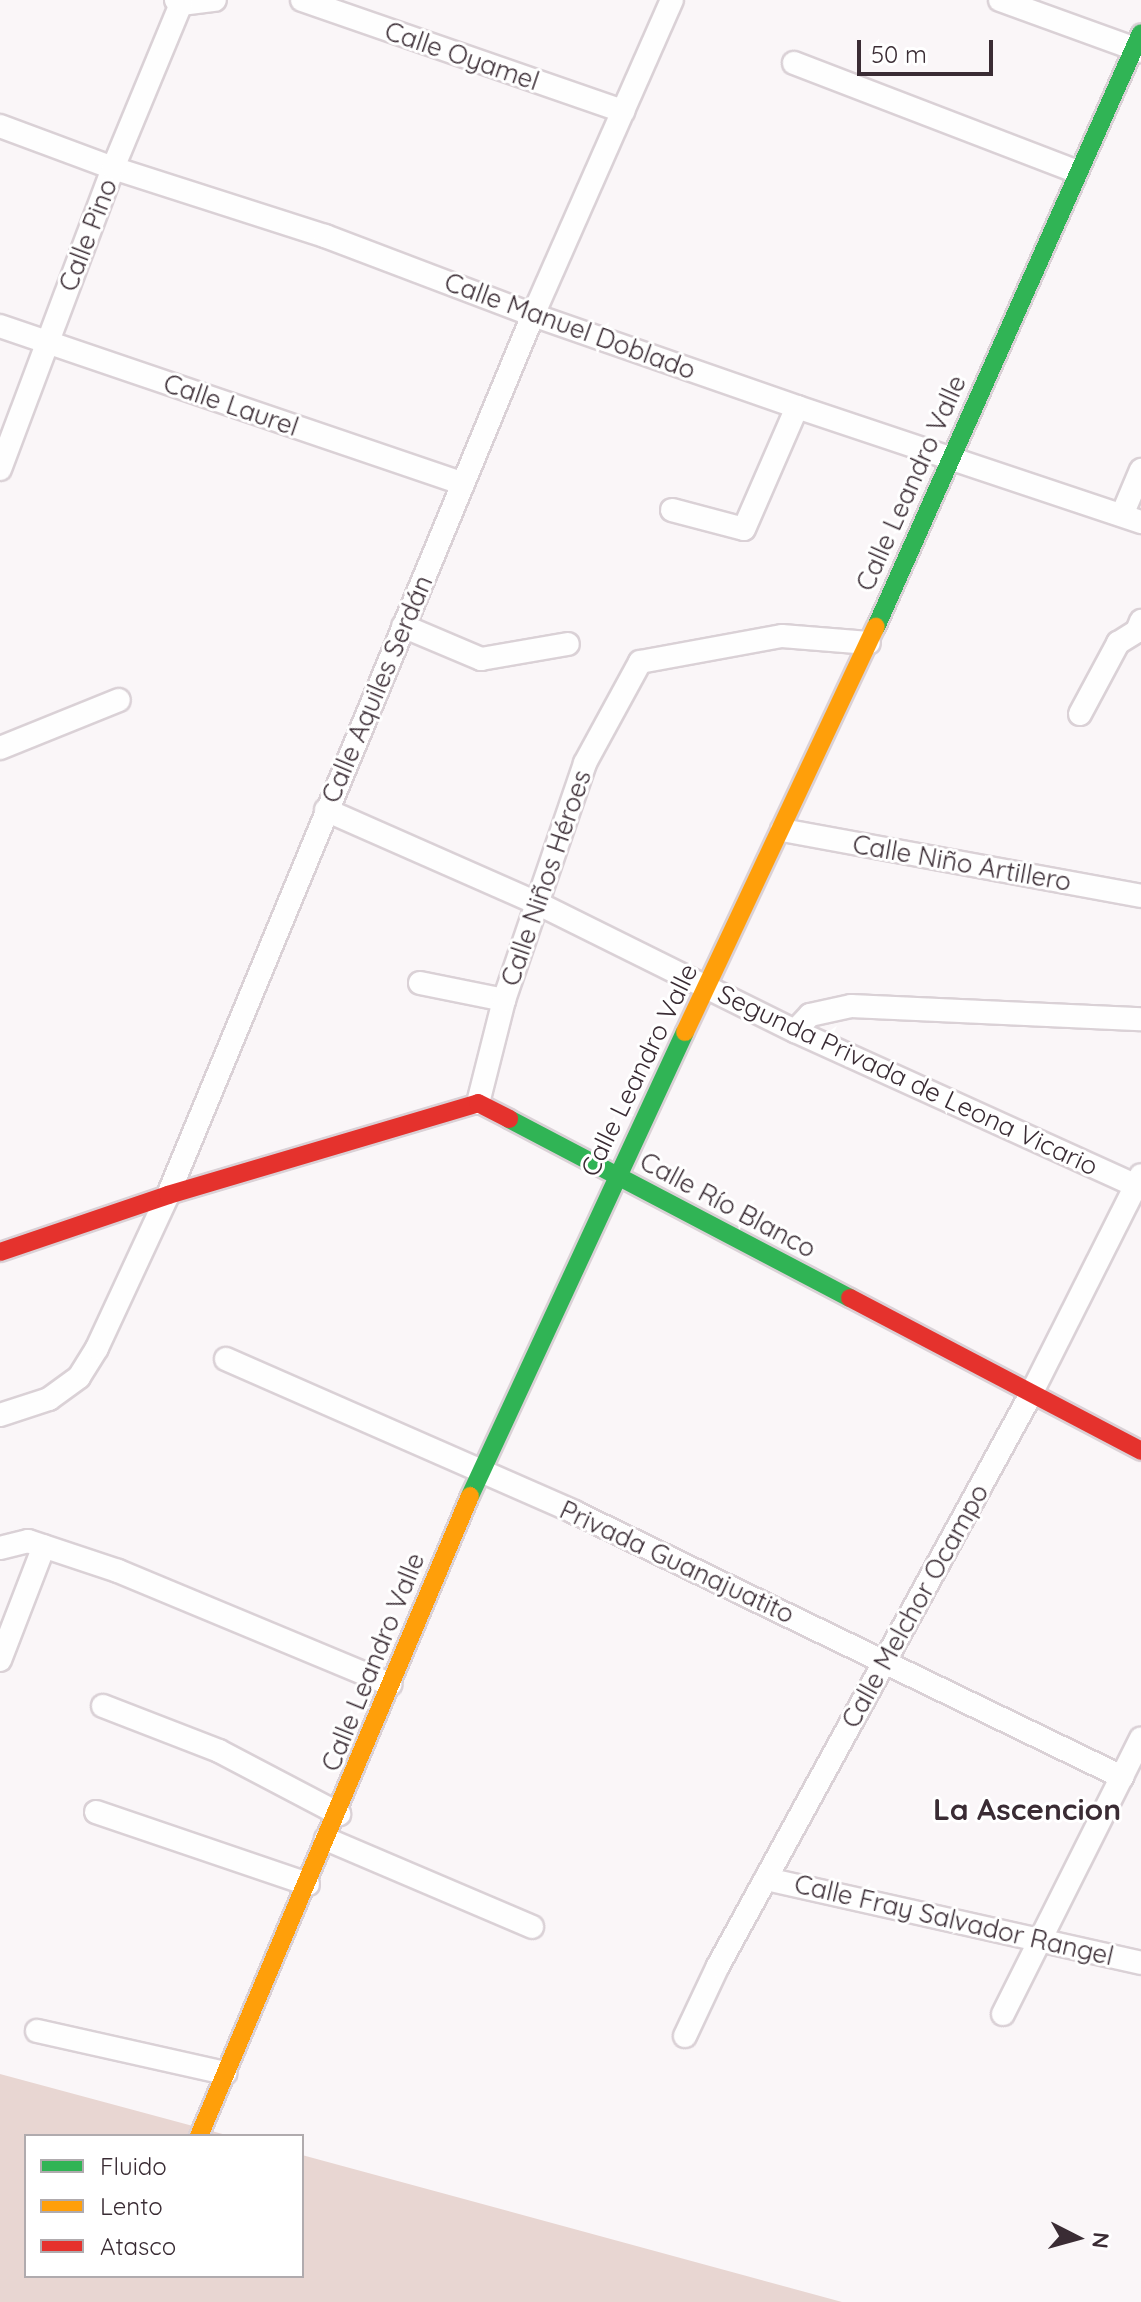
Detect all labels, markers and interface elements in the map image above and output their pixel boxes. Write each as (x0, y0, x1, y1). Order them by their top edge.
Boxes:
street label: Calle Oyamel (381, 15, 543, 97)
scale bar (861, 24, 997, 74)
text: 50 m (871, 39, 927, 69)
street label: Calle Pino (52, 174, 124, 296)
street label: Calle Manuel Doblado (440, 266, 700, 386)
street label: Calle Laurel (160, 367, 302, 443)
street label: Calle Leandro Valle (849, 370, 973, 596)
street label: Calle Aquiles Serdán (315, 571, 439, 807)
street label: Calle Niños Héroes (494, 766, 598, 990)
street label: Calle Niño Artillero (850, 828, 1074, 898)
street label: Calle Leandro Valle (574, 959, 704, 1181)
street label: Segunda Privada de Leona Vicario (713, 978, 1103, 1182)
street label: Calle Río Blanco (635, 1146, 821, 1264)
street label: Calle Melchor Ocampo (835, 1479, 995, 1733)
street label: Privada Guanajuatito (555, 1494, 799, 1630)
street label: Calle Leandro Valle (315, 1548, 431, 1776)
district label: La Ascencion (933, 1791, 1121, 1827)
street label: Calle Fray Salvador Rangel (791, 1868, 1117, 1972)
legend (24, 2134, 304, 2278)
text: Fluido (100, 2151, 167, 2181)
text: Lento (100, 2191, 163, 2221)
north arrow (1037, 2198, 1117, 2278)
text: Atasco (100, 2231, 176, 2261)
text: N (1086, 2231, 1116, 2250)

